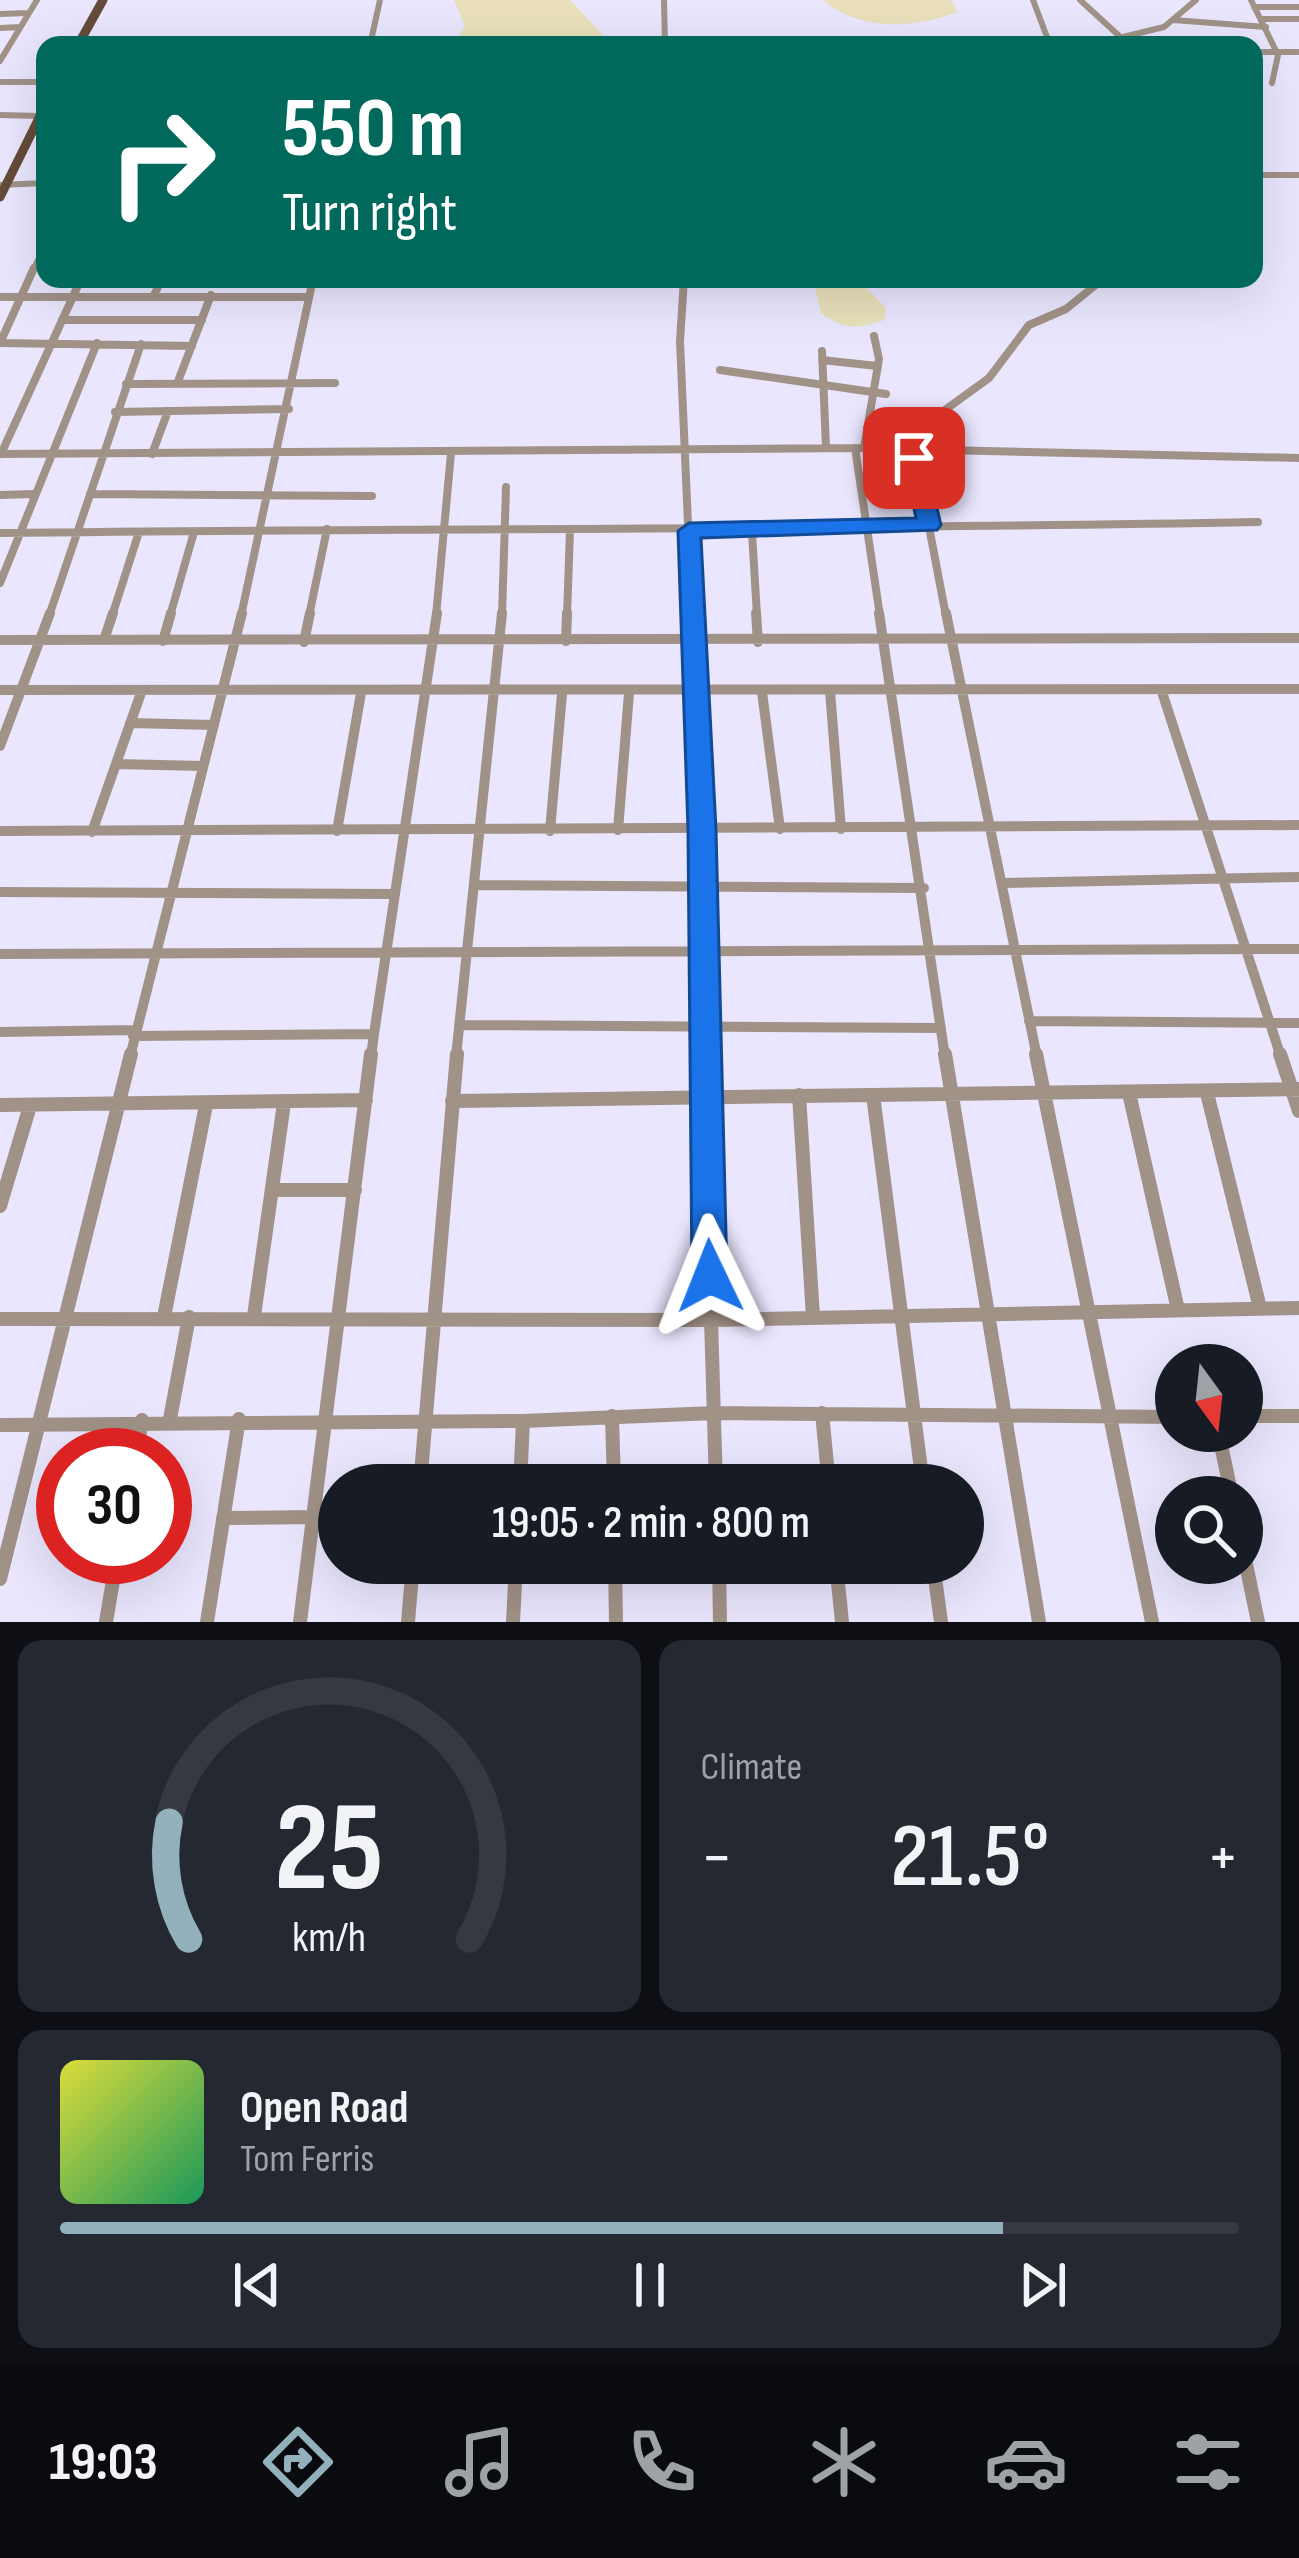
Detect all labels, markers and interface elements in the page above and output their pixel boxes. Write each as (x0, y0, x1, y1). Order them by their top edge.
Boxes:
text: 550 m (282, 79, 465, 180)
icon: right (84, 84, 240, 240)
text: Turn right (282, 181, 457, 246)
pin (863, 407, 965, 509)
icon: arrive (881, 425, 947, 491)
position arrow (647, 1213, 773, 1339)
north arrow (1155, 1344, 1263, 1452)
map controls (1155, 1344, 1263, 1584)
speed limit sign: 30 (36, 1428, 192, 1584)
button: search (1155, 1476, 1263, 1584)
text: 19:05 · 2 min · 800 m (492, 1496, 810, 1551)
text: Climate (701, 1744, 802, 1791)
text: 25 (275, 1776, 384, 1925)
text: 21.5° (890, 1804, 1049, 1912)
text: − (701, 1819, 733, 1898)
text: + (1207, 1819, 1239, 1898)
text: km/h (292, 1912, 366, 1964)
text: Open Road (240, 2081, 408, 2136)
text: Tom Ferris (240, 2136, 374, 2183)
icon: previous (224, 2252, 290, 2318)
icon: pause (617, 2252, 683, 2318)
icon: next (1010, 2252, 1076, 2318)
icon: directions (256, 2420, 340, 2504)
icon: music (438, 2420, 522, 2504)
icon: phone (620, 2420, 704, 2504)
icon: climate (802, 2420, 886, 2504)
icon: car (984, 2420, 1068, 2504)
icon: filters (1166, 2420, 1250, 2504)
text: 19:03 (49, 2430, 158, 2495)

